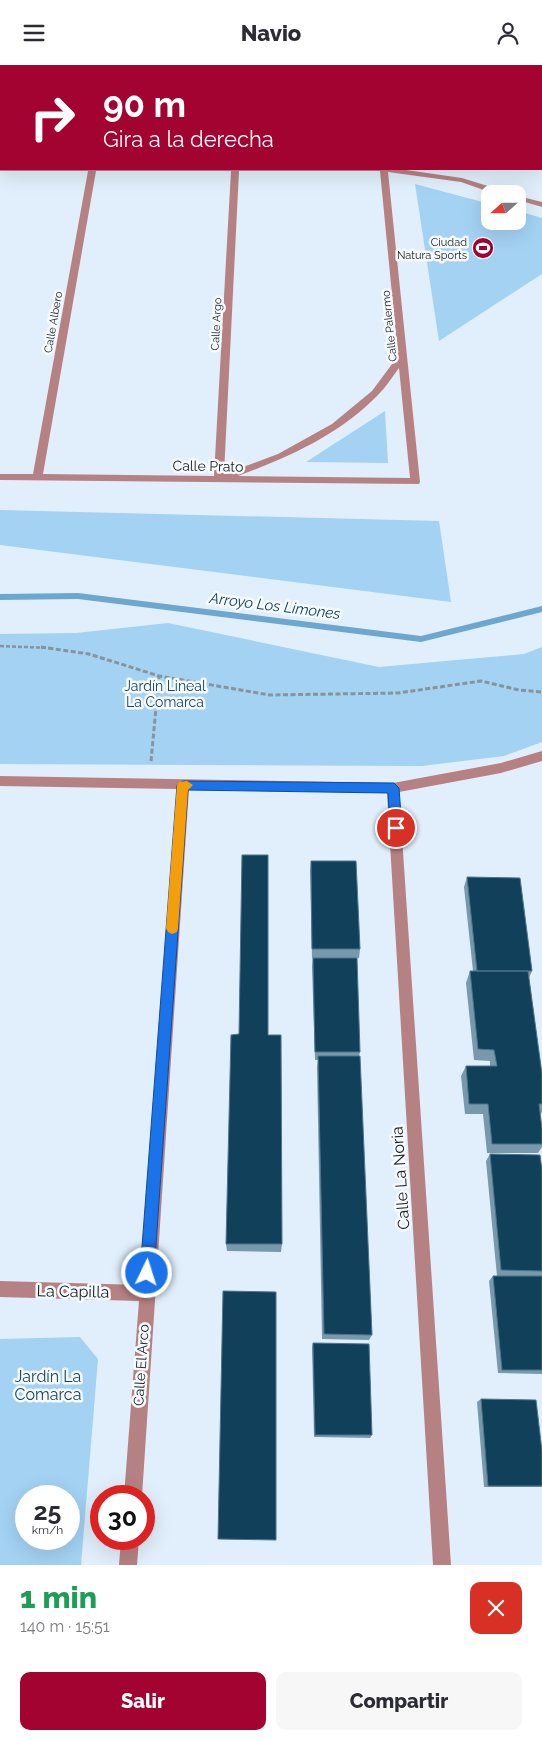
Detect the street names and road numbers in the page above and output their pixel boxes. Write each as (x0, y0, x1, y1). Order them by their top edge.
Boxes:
street label: Calle Palermo (379, 289, 400, 362)
street label: Calle Albero (42, 290, 65, 354)
street label: Calle Argo (209, 297, 224, 351)
street label: Calle Prato (173, 457, 243, 475)
street label: Calle La Noria (387, 1126, 414, 1230)
street label: La Capilla (37, 1281, 109, 1302)
street label: Calle El Arco (130, 1324, 152, 1406)

